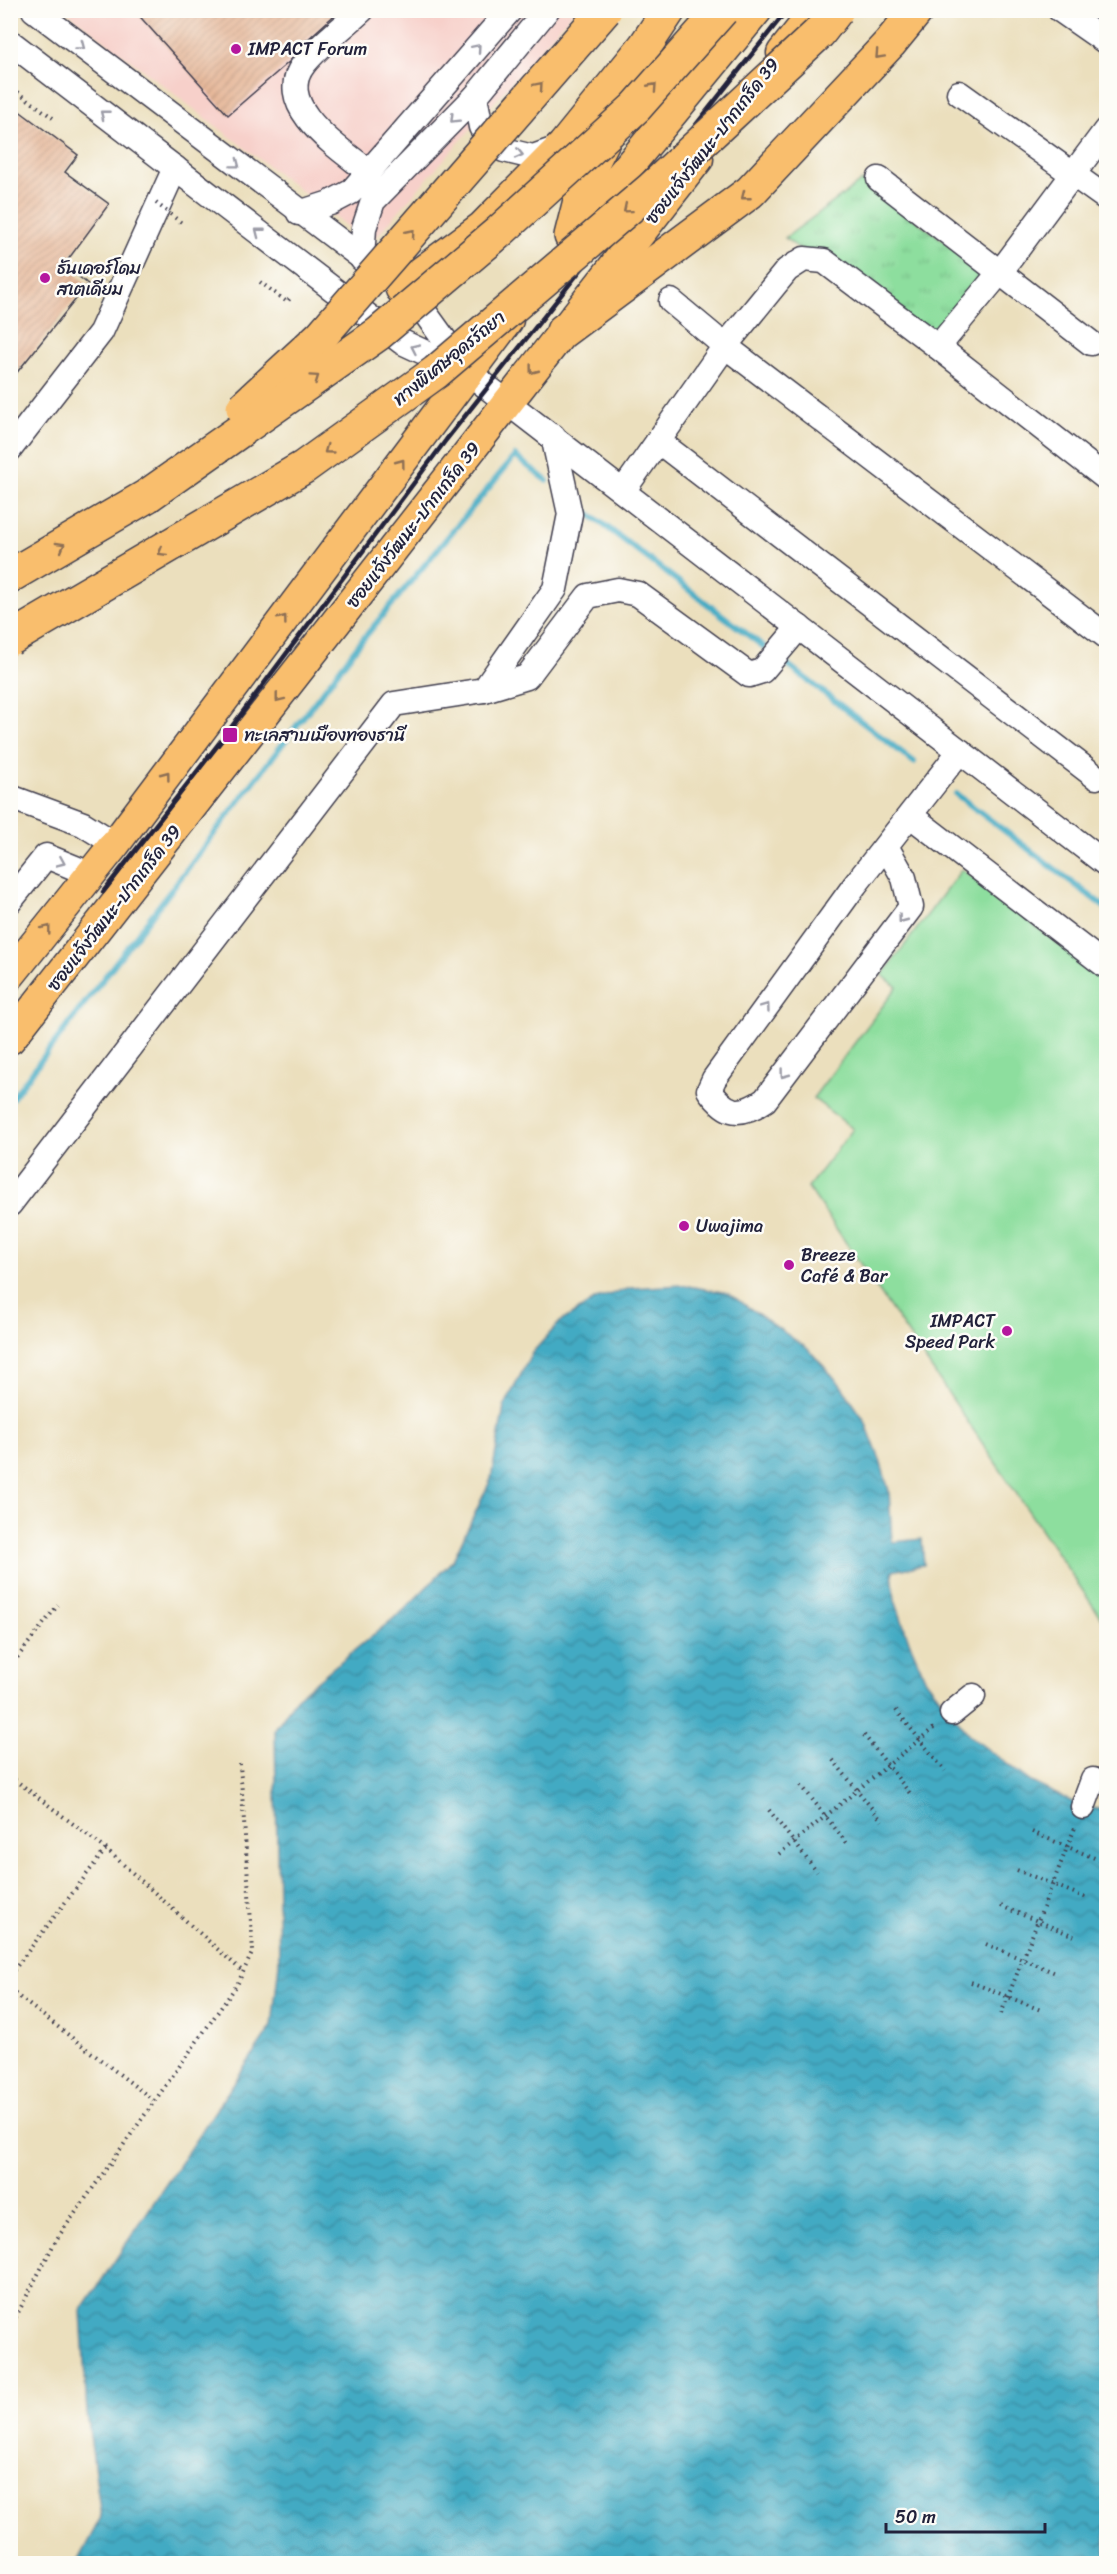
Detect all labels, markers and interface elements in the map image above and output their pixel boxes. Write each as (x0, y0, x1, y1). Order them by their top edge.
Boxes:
place label: IMPACT Forum (247, 33, 368, 65)
one-way arrow (74, 39, 85, 50)
marker: IMPACT Forum (229, 42, 243, 56)
one-way arrow (470, 44, 481, 55)
one-way arrow (875, 48, 886, 59)
street label: ซอยแจ้งวัฒนะ-ปากเกร็ด 39 (636, 51, 788, 231)
one-way arrow (532, 82, 543, 93)
one-way arrow (646, 83, 657, 94)
one-way arrow (100, 110, 111, 121)
one-way arrow (450, 112, 461, 122)
one-way arrow (514, 147, 524, 160)
one-way arrow (229, 157, 240, 168)
one-way arrow (740, 188, 751, 199)
one-way arrow (623, 202, 634, 213)
one-way arrow (255, 229, 266, 240)
one-way arrow (404, 229, 415, 239)
place label: ธันเดอร์โดม สเตเดียม (56, 252, 141, 305)
marker: ธันเดอร์โดม สเตเดียม (38, 271, 52, 285)
street label: ทางพิเศษอุดรรัถยา (385, 302, 513, 414)
one-way arrow (411, 344, 422, 356)
one-way arrow (529, 364, 540, 375)
one-way arrow (309, 374, 320, 385)
street label: ซอยแจ้งวัฒนะ-ปากเกร็ด 39 (337, 435, 489, 615)
one-way arrow (324, 443, 335, 454)
one-way arrow (393, 459, 404, 470)
one-way arrow (55, 542, 65, 554)
one-way arrow (158, 544, 168, 556)
one-way arrow (276, 615, 287, 626)
one-way arrow (275, 691, 286, 702)
place label: ทะเลสาบเมืองทองธานี (244, 719, 407, 751)
marker: ทะเลสาบเมืองทองธานี (221, 726, 239, 744)
one-way arrow (159, 771, 170, 782)
street label: ซอยแจ้งวัฒนะ-ปากเกร็ด 39 (38, 818, 190, 998)
one-way arrow (54, 855, 65, 867)
one-way arrow (899, 912, 910, 923)
one-way arrow (39, 925, 50, 936)
one-way arrow (759, 1003, 770, 1014)
one-way arrow (781, 1067, 792, 1078)
place label: Uwajima (696, 1210, 763, 1242)
marker: Uwajima (677, 1219, 691, 1233)
place label: Breeze Café & Bar (801, 1239, 889, 1292)
marker: Breeze Café & Bar (782, 1258, 796, 1272)
place label: IMPACT Speed Park (905, 1305, 996, 1358)
marker: IMPACT Speed Park (1000, 1324, 1014, 1338)
scale bar (886, 2496, 1045, 2534)
text: 50 m (895, 2501, 936, 2533)

